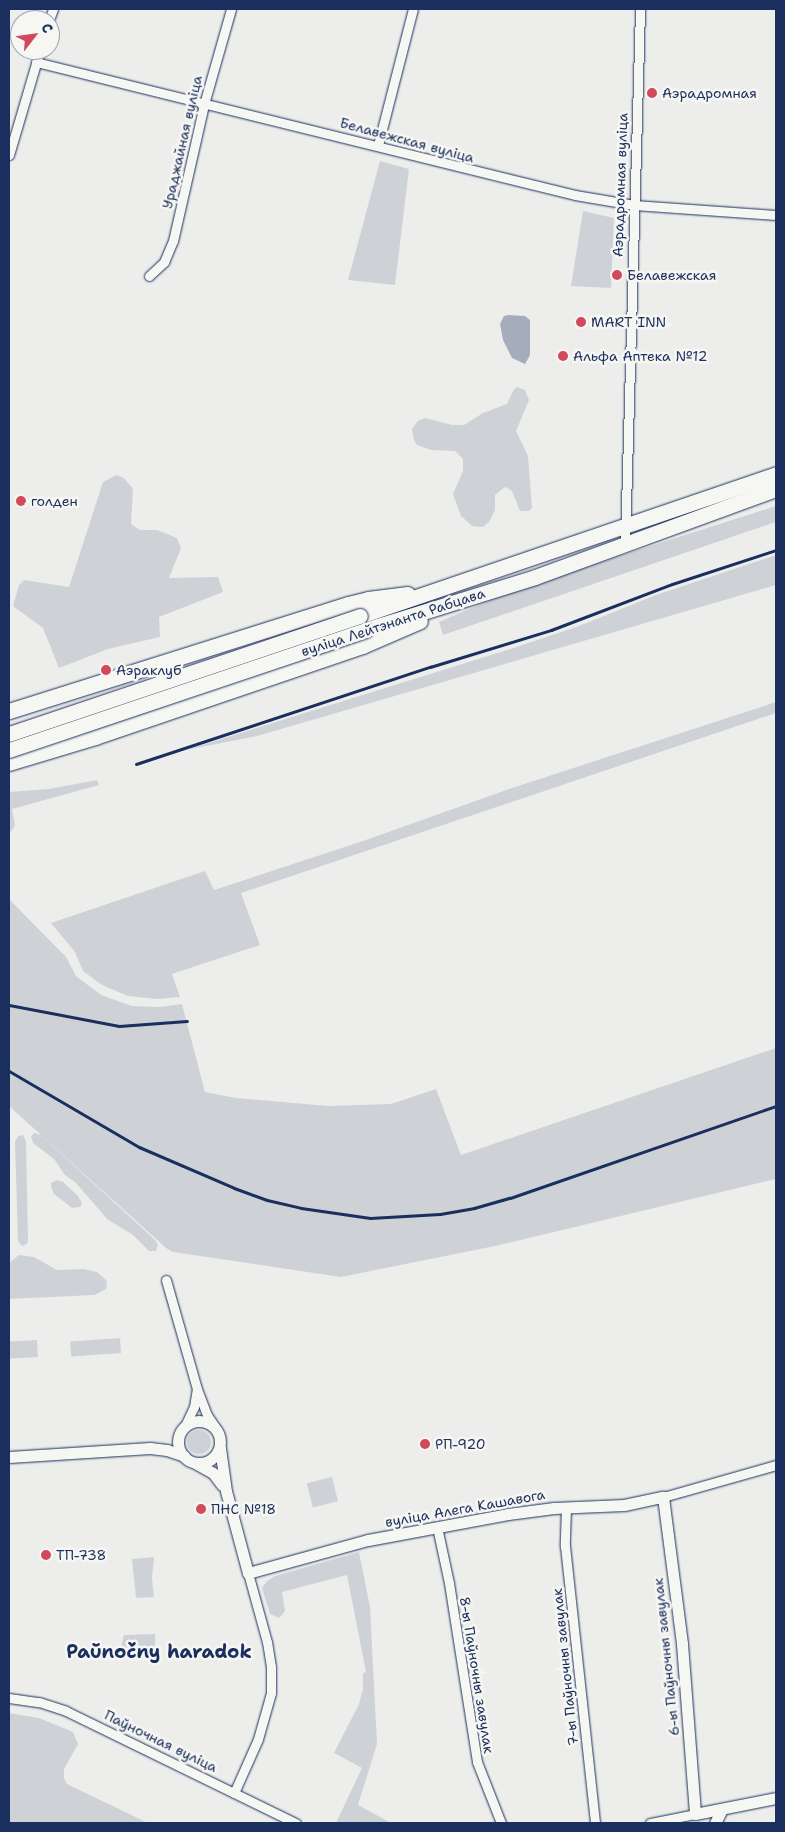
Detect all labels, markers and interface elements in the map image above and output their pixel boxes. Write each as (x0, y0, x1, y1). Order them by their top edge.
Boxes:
north arrow (10, 10, 60, 60)
text: С (37, 20, 57, 36)
street label: Ураджайная вуліца (158, 74, 206, 210)
place label: Аэрадромная (662, 85, 757, 101)
marker: Аэрадромная (646, 87, 658, 99)
street label: Аэрадромная вуліца (609, 113, 631, 257)
street label: Белавежская вуліца (338, 114, 476, 166)
place label: Белавежская (627, 267, 716, 283)
marker: Белавежская (611, 269, 623, 281)
place label: MART INN (591, 314, 666, 330)
marker: MART INN (575, 316, 587, 328)
place label: Альфа Аптека №12 (573, 348, 707, 364)
marker: Альфа Аптека №12 (557, 350, 569, 362)
place label: голден (31, 493, 78, 509)
marker: голден (15, 495, 27, 507)
street label: вуліца Лейтэнанта Рабцава (299, 584, 487, 660)
place label: Аэраклуб (116, 662, 181, 678)
marker: Аэраклуб (100, 664, 112, 676)
place label: РП-920 (435, 1436, 486, 1452)
marker: РП-920 (419, 1438, 431, 1450)
street label: вуліца Алега Кашавога (384, 1486, 546, 1530)
place label: ПНС №18 (211, 1501, 276, 1517)
marker: ПНС №18 (195, 1503, 207, 1515)
place label: ТП-738 (56, 1547, 106, 1563)
marker: ТП-738 (40, 1549, 52, 1561)
street label: 6-ы Паўночны завулак (649, 1577, 683, 1737)
street label: 7-ы Паўночны завулак (548, 1587, 582, 1747)
street label: 8-ы Паўночны завулак (456, 1595, 498, 1755)
district label: Paŭnočny haradok (66, 1641, 252, 1663)
street label: Паўночная вуліца (102, 1706, 220, 1776)

